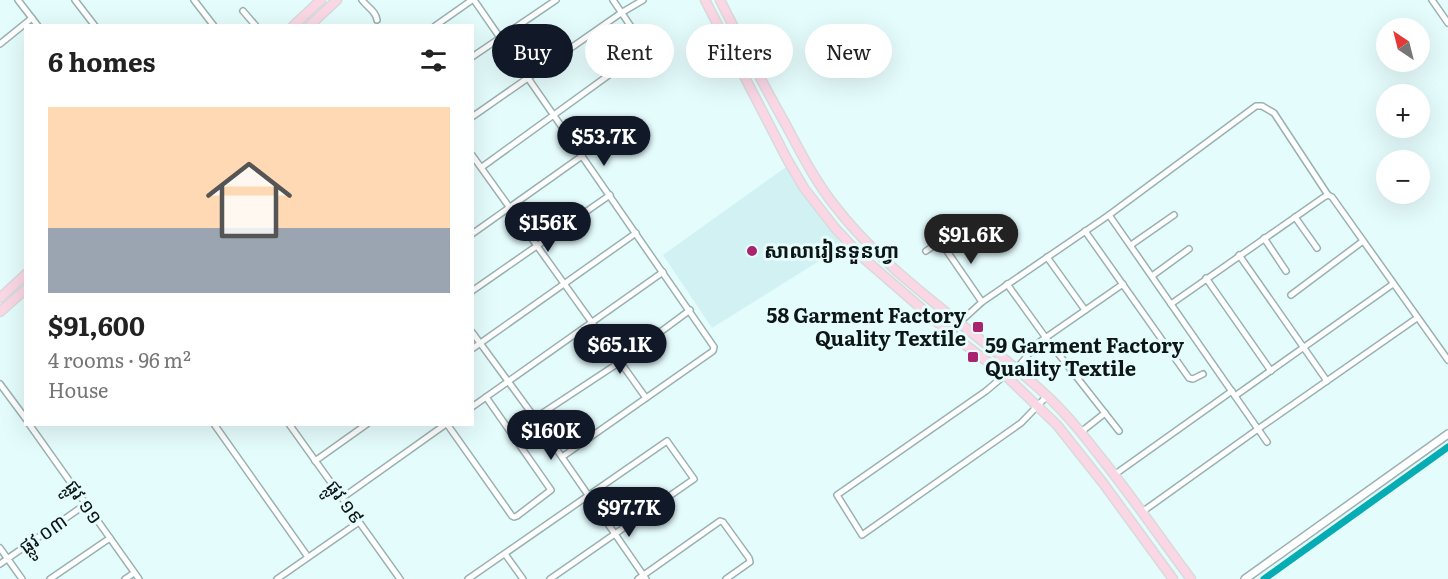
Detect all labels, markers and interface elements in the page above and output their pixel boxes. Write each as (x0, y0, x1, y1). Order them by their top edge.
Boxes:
north arrow (1376, 18, 1430, 72)
map controls (1376, 18, 1430, 204)
chip: Buy (492, 24, 573, 78)
chip: Rent (585, 24, 674, 78)
chip: Filters (686, 24, 793, 78)
chip: New (805, 24, 892, 78)
text: 6 homes (48, 41, 155, 80)
icon: filters (417, 44, 450, 77)
button: + (1376, 84, 1430, 138)
pin: $53.7K (555, 116, 653, 167)
text: $53.7K (571, 120, 637, 150)
icon: home (195, 146, 303, 254)
button: − (1376, 150, 1430, 204)
pin: $156K (506, 202, 590, 253)
text: $156K (519, 206, 577, 236)
pin: $91.6K (922, 214, 1020, 265)
text: $91.6K (938, 218, 1004, 248)
place label: សាលារៀនទួនហ្វា (764, 234, 899, 264)
marker: សាលារៀនទួនហ្វា (745, 244, 759, 258)
place label: 58 Garment Factory Quality Textile (767, 299, 967, 352)
text: $91,600 (48, 305, 145, 344)
marker: 58 Garment Factory Quality Textile (971, 320, 985, 334)
pin: $65.1K (571, 324, 669, 375)
text: $65.1K (588, 328, 652, 358)
place label: 59 Garment Factory Quality Textile (985, 329, 1185, 382)
text: 4 rooms · 96 m² (48, 344, 191, 374)
marker: 59 Garment Factory Quality Textile (966, 350, 980, 364)
text: House (48, 374, 108, 404)
pin: $160K (509, 410, 593, 461)
text: $160K (521, 414, 581, 444)
street label: ផ្លូវ ១១ (55, 472, 112, 533)
street label: ផ្លូវ ១៩ (315, 472, 373, 533)
pin: $97.7K (580, 487, 678, 538)
text: $97.7K (597, 491, 661, 521)
street label: ផ្លូវ ០៣ (11, 505, 76, 565)

